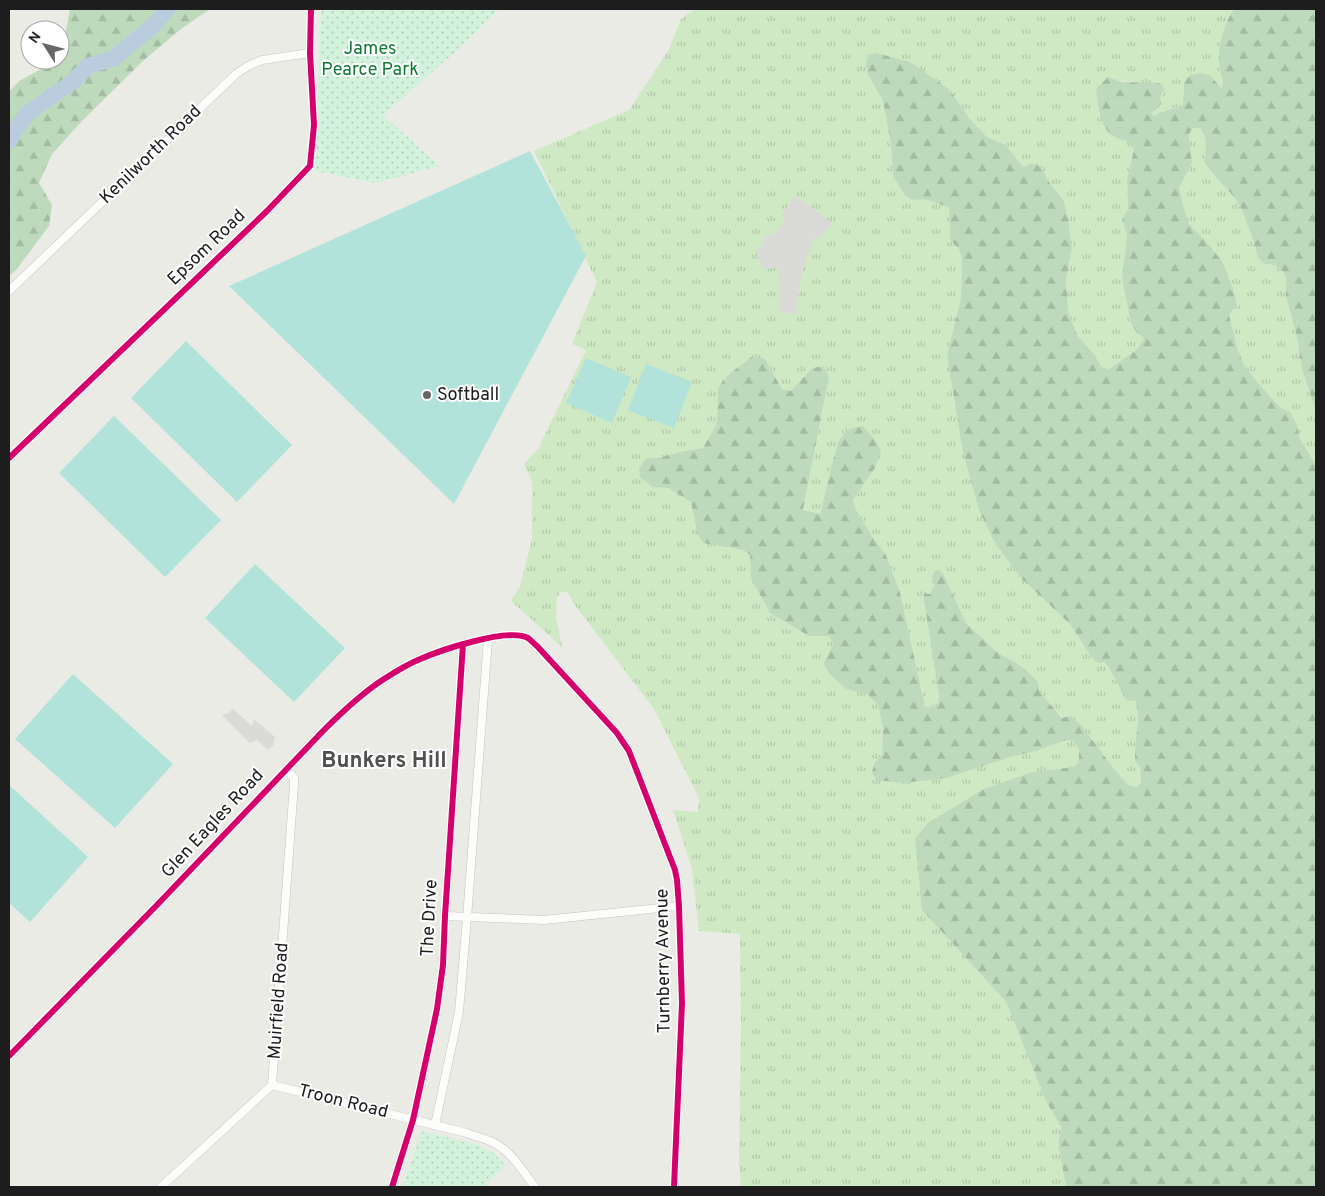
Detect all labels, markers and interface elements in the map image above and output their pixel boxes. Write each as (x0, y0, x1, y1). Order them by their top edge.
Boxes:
north arrow (20, 20, 70, 70)
text: N (26, 29, 46, 47)
park label: James Pearce Park (321, 38, 419, 82)
street label: Kenilworth Road (95, 100, 207, 210)
street label: Epsom Road (163, 205, 251, 291)
place label: Softball (437, 384, 499, 407)
marker: Softball (421, 389, 433, 401)
district label: Bunkers Hill (321, 748, 447, 775)
street label: Glen Eagles Road (157, 765, 269, 883)
street label: The Drive (416, 879, 444, 957)
street label: Turnberry Avenue (651, 888, 677, 1034)
street label: Muirfield Road (263, 942, 295, 1060)
street label: Troon Road (296, 1080, 390, 1124)

